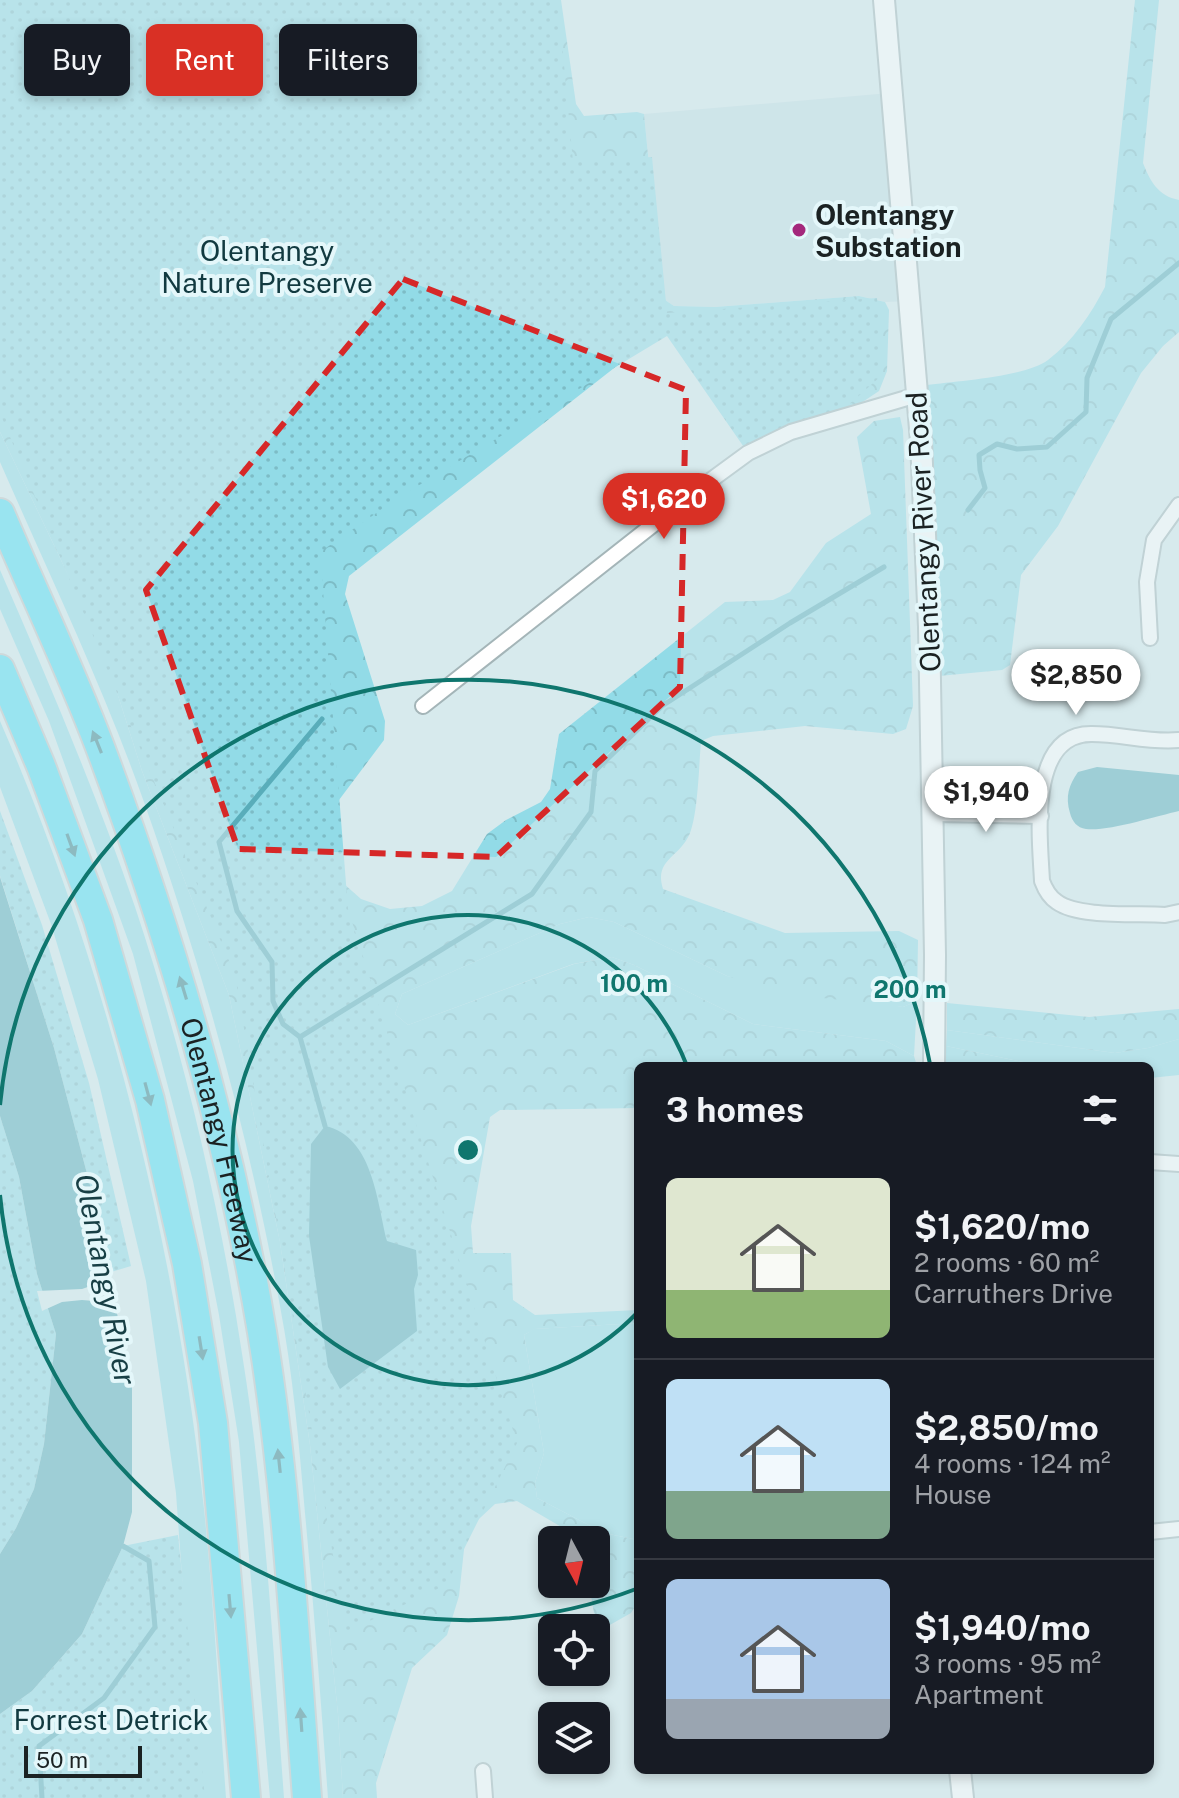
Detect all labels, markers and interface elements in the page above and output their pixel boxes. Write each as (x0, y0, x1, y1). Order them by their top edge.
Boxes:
chip: Buy (24, 24, 130, 96)
chip: Rent (146, 24, 263, 96)
chip: Filters (279, 24, 417, 96)
place label: Olentangy Substation (815, 198, 962, 263)
marker: Olentangy Substation (790, 221, 808, 239)
park label: Olentangy Nature Preserve (161, 234, 373, 299)
street label: Olentangy River Road (899, 391, 947, 673)
pin: $1,620 (599, 473, 729, 541)
text: $1,620 (621, 483, 707, 514)
pin: $2,850 (1011, 649, 1141, 717)
text: $2,850 (1029, 659, 1123, 690)
one-way arrow (91, 730, 104, 754)
pin: $1,940 (921, 766, 1051, 834)
text: $1,940 (943, 776, 1029, 807)
one-way arrow (66, 833, 78, 857)
text: 100 m (600, 969, 668, 997)
one-way arrow (176, 975, 188, 999)
text: 200 m (873, 975, 947, 1003)
street label: Olentangy Freeway (174, 1013, 266, 1266)
one-way arrow (142, 1081, 154, 1106)
icon: filters (1078, 1088, 1122, 1132)
text: 3 homes (666, 1090, 804, 1130)
centre of rings (454, 1136, 482, 1164)
water label: Olentangy River (68, 1170, 144, 1388)
text: $1,620/mo (914, 1207, 1090, 1247)
icon: home (730, 1210, 826, 1306)
text: 2 rooms · 60 m² (914, 1247, 1099, 1278)
text: Carruthers Drive (914, 1278, 1113, 1309)
one-way arrow (195, 1336, 207, 1361)
text: $2,850/mo (914, 1408, 1099, 1448)
icon: home (730, 1411, 826, 1507)
one-way arrow (272, 1448, 285, 1473)
text: 4 rooms · 124 m² (914, 1448, 1111, 1479)
text: House (914, 1479, 991, 1510)
north arrow (538, 1526, 610, 1598)
map controls (538, 1526, 610, 1774)
one-way arrow (224, 1594, 237, 1619)
text: $1,940/mo (914, 1608, 1091, 1648)
icon: home (730, 1611, 826, 1707)
button: locate (538, 1614, 610, 1686)
text: 3 rooms · 95 m² (914, 1648, 1101, 1679)
text: Apartment (914, 1679, 1044, 1710)
button: layers (538, 1702, 610, 1774)
park label: Forrest Detrick (13, 1703, 209, 1736)
one-way arrow (294, 1707, 307, 1732)
scale bar (24, 1742, 142, 1778)
text: 50 m (36, 1747, 88, 1773)

